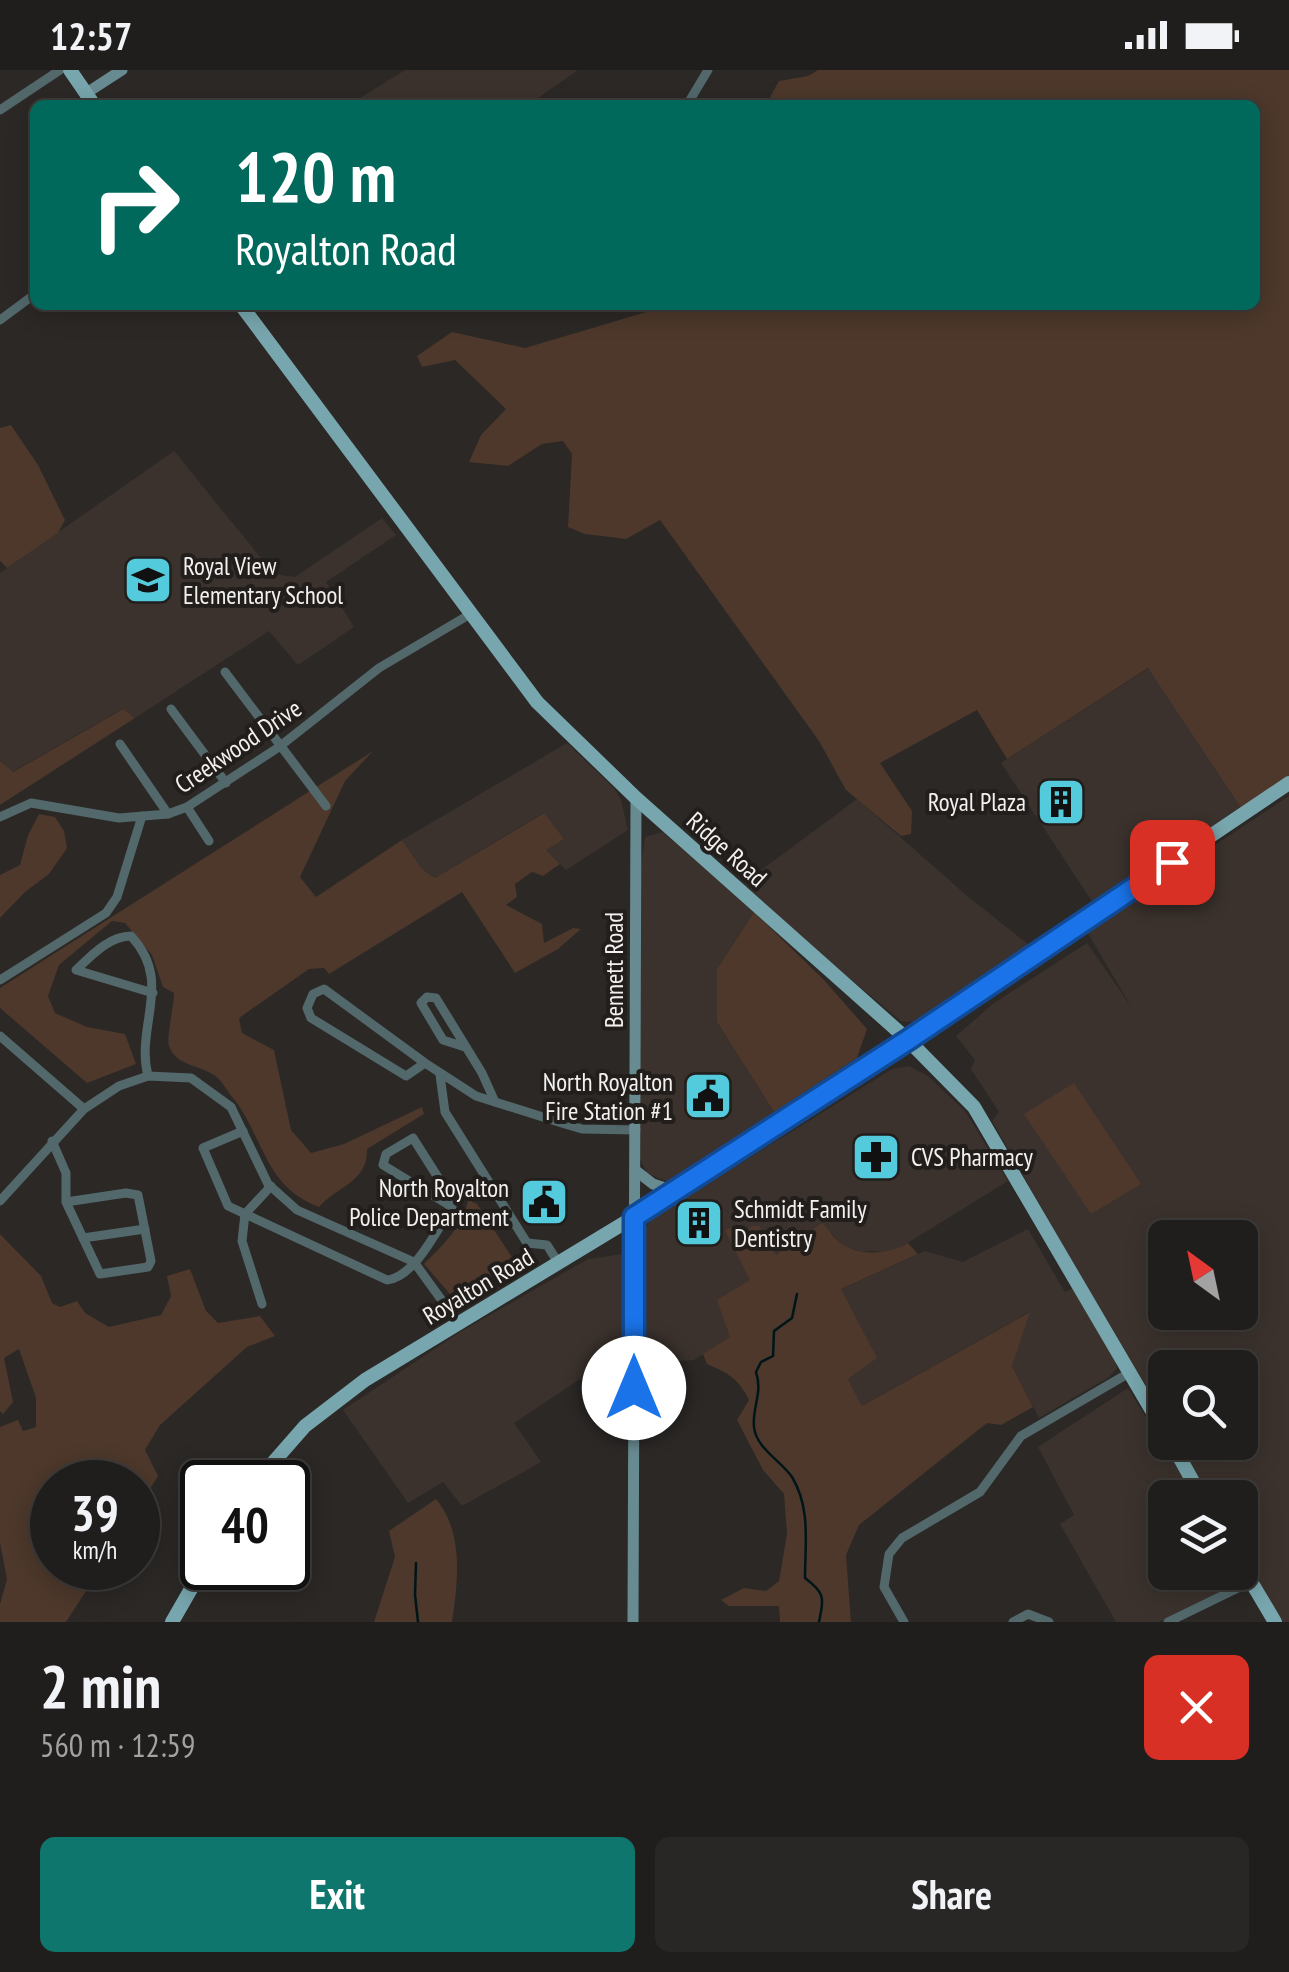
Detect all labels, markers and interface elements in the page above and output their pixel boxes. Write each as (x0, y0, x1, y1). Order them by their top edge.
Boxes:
text: 12:57 (50, 11, 132, 60)
text: 120 m (235, 131, 396, 221)
icon: right (70, 140, 200, 270)
text: Royalton Road (235, 219, 457, 277)
place label: Royal View Elementary School (183, 550, 343, 611)
school or university icon: Royal View Elementary School (122, 554, 174, 606)
street label: Creekwood Drive (169, 692, 307, 800)
building icon: Royal Plaza (1035, 776, 1087, 828)
place label: Royal Plaza (928, 786, 1026, 818)
street label: Ridge Road (680, 805, 774, 893)
pin (1130, 820, 1215, 905)
icon: arrive (1145, 835, 1200, 890)
street label: Bennett Road (598, 912, 630, 1028)
place label: North Royalton Fire Station #1 (543, 1066, 673, 1127)
public building icon: North Royalton Fire Station #1 (682, 1070, 734, 1122)
pharmacy icon: CVS Pharmacy (850, 1131, 902, 1183)
place label: CVS Pharmacy (911, 1141, 1033, 1173)
place label: North Royalton Police Department (349, 1172, 509, 1233)
public building icon: North Royalton Police Department (518, 1176, 570, 1228)
place label: Schmidt Family Dentistry (734, 1193, 867, 1254)
building icon: Schmidt Family Dentistry (673, 1197, 725, 1249)
north arrow (1148, 1220, 1258, 1330)
map controls (1148, 1220, 1258, 1590)
street label: Royalton Road (417, 1241, 539, 1331)
position arrow (582, 1336, 686, 1440)
button: search (1148, 1350, 1258, 1460)
speed limit sign: 40 (180, 1460, 310, 1590)
text: 39 (71, 1480, 119, 1545)
button: layers (1148, 1480, 1258, 1590)
text: km/h (73, 1534, 117, 1566)
text: 2 min (40, 1647, 161, 1725)
button: close (1144, 1655, 1249, 1760)
text: 560 m · 12:59 (40, 1724, 195, 1766)
button: Exit (40, 1837, 635, 1952)
button: Share (655, 1837, 1249, 1952)

